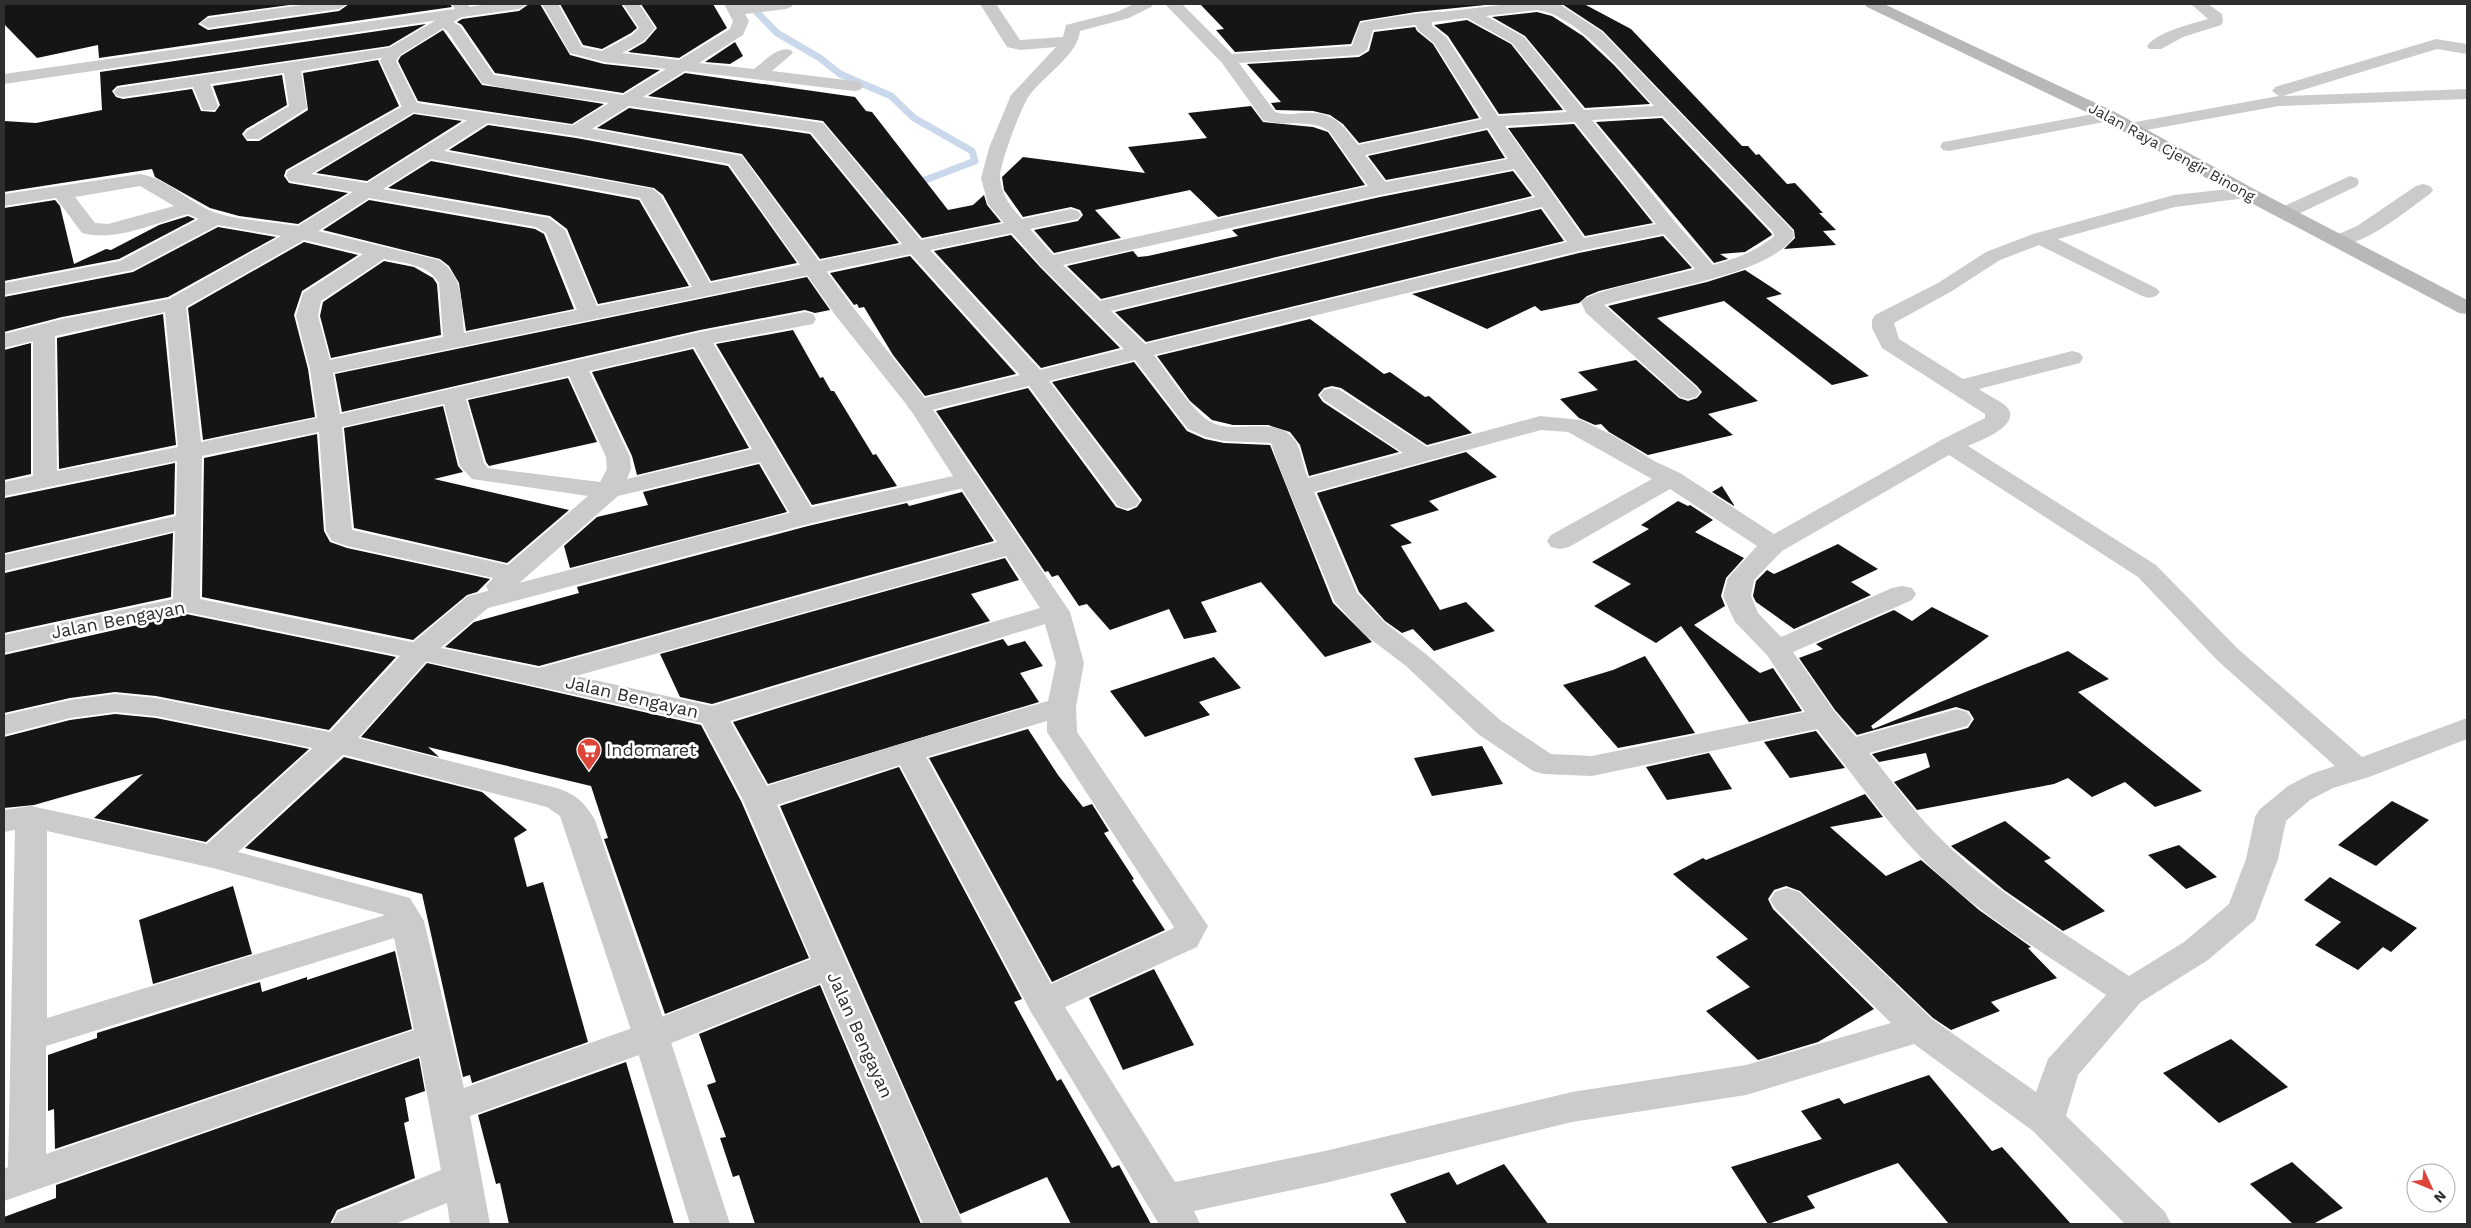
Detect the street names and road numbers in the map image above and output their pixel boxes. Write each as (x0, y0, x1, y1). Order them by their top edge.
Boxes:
street label: Jalan Raya Cjengir Binong (2086, 99, 2258, 205)
street label: Jalan Bengayan (49, 596, 187, 643)
street label: Jalan Bengayan (564, 671, 701, 722)
street label: Jalan Bengayan (823, 968, 898, 1101)

